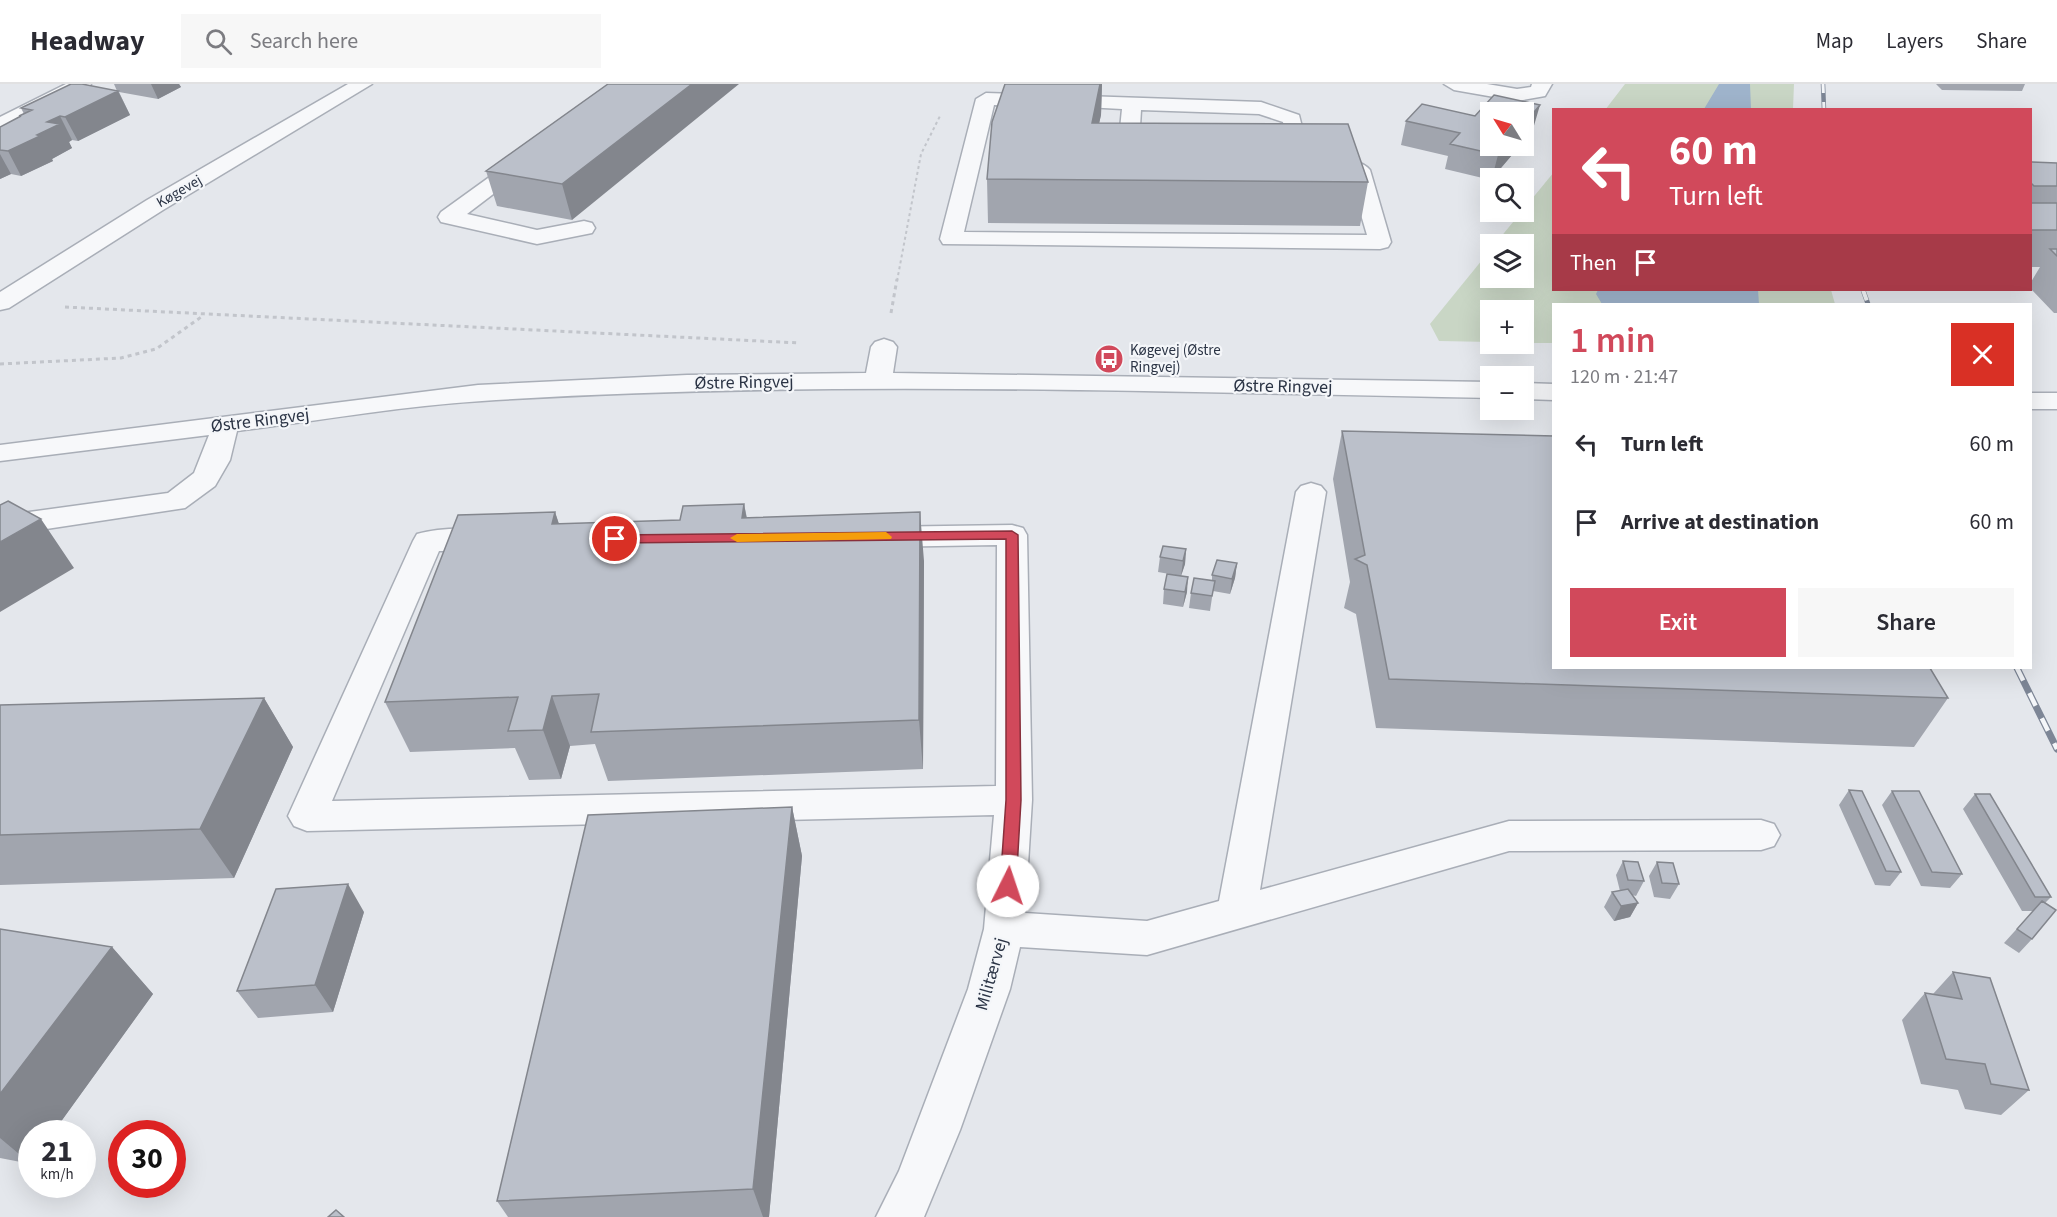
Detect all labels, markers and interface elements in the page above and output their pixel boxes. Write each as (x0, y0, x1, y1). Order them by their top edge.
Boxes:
search box (181, 14, 601, 68)
text: Headway (30, 21, 145, 61)
icon: search (202, 25, 235, 58)
text: Search here (250, 25, 358, 57)
text: Map (1816, 26, 1853, 56)
text: Layers (1886, 26, 1943, 56)
text: Share (1976, 26, 2027, 56)
north arrow (1480, 102, 1534, 156)
map controls (1480, 102, 1534, 420)
text: 60 m (1669, 121, 1758, 181)
icon: left (1570, 132, 1648, 210)
button: search (1480, 168, 1534, 222)
street label: Køgevej (152, 170, 206, 213)
text: Turn left (1669, 177, 1763, 216)
button: layers (1480, 234, 1534, 288)
icon: arrive (1629, 246, 1662, 279)
text: Then (1570, 247, 1617, 279)
button: + (1480, 300, 1534, 354)
text: 1 min (1570, 315, 1656, 366)
button: close (1951, 323, 2014, 386)
place label: Køgevej (Østre Ringvej) (1130, 340, 1221, 378)
bus stop icon: Køgevej (Østre Ringvej) (1093, 343, 1125, 375)
text: 120 m · 21:47 (1570, 363, 1678, 391)
button: − (1480, 366, 1534, 420)
street label: Østre Ringvej (694, 369, 794, 396)
street label: Østre Ringvej (1233, 373, 1333, 400)
street label: Østre Ringvej (209, 402, 311, 439)
icon: left (1570, 428, 1603, 461)
text: Turn left (1621, 428, 1703, 460)
text: 60 m (1969, 428, 2014, 460)
icon: arrive (1570, 506, 1603, 539)
text: Arrive at destination (1621, 506, 1819, 538)
text: 60 m (1969, 506, 2014, 538)
pin (589, 513, 640, 564)
icon: arrive (598, 522, 631, 555)
button: Exit (1570, 588, 1786, 657)
button: Share (1798, 588, 2014, 657)
position arrow (976, 854, 1040, 918)
street label: Militærvej (969, 935, 1014, 1013)
speed limit sign: 30 (108, 1120, 186, 1198)
text: 21 (41, 1130, 73, 1173)
text: km/h (40, 1164, 74, 1185)

